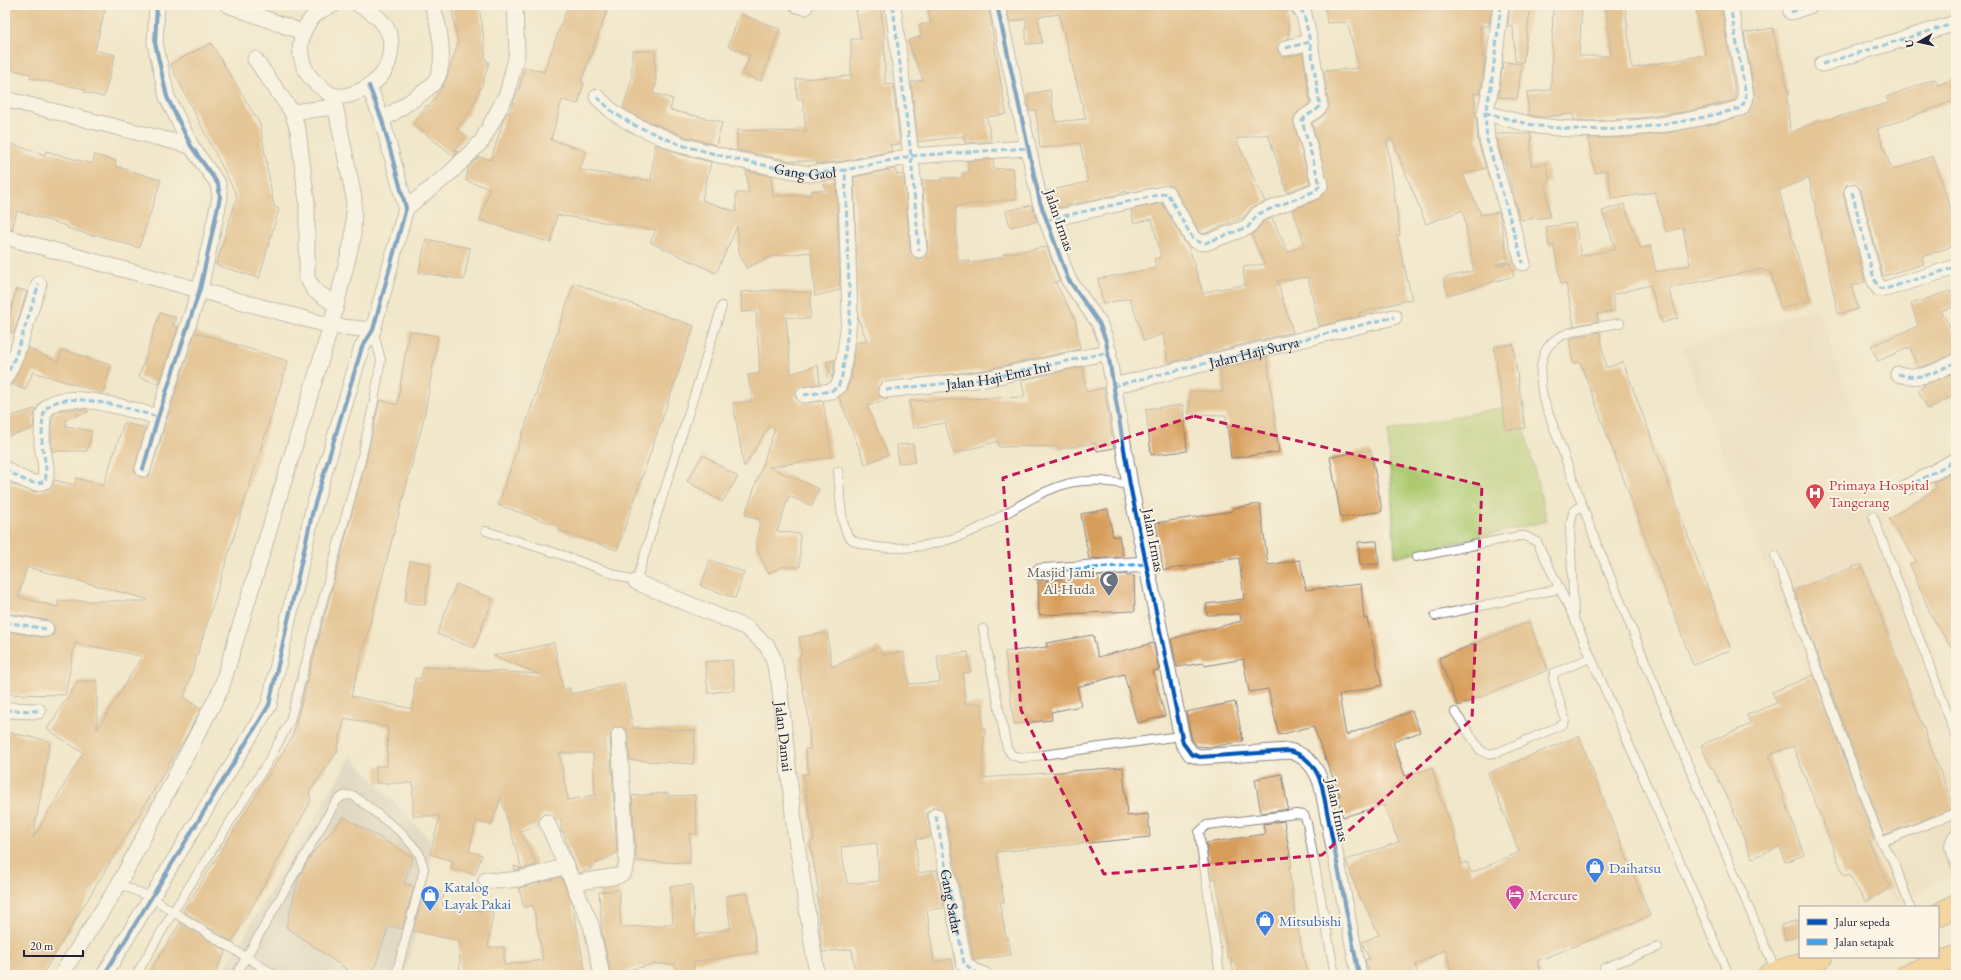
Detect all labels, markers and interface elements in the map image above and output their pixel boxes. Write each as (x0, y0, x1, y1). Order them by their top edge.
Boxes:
north arrow (1899, 22, 1939, 62)
text: U (1901, 38, 1917, 49)
street label: Gang Gaol (773, 158, 837, 184)
street label: Jalan Irmas (1040, 185, 1079, 254)
street label: Jalan Haji Surya (1205, 331, 1301, 372)
street label: Jalan Haji Ema Ini (943, 356, 1052, 393)
place label: Primaya Hospital Tangerang (1829, 475, 1929, 511)
hospital icon: Primaya Hospital Tangerang (1804, 482, 1826, 510)
street label: Jalan Irmas (1138, 505, 1169, 573)
place label: Masjid Jami Al-Huda (1027, 562, 1095, 598)
mosque icon: Masjid Jami Al-Huda (1098, 569, 1120, 597)
street label: Jalan Damai (771, 699, 798, 773)
street label: Jalan Irmas (1322, 775, 1354, 844)
shop icon: Daihatsu (1584, 856, 1606, 884)
place label: Daihatsu (1609, 858, 1661, 877)
street label: Gang Sadar (937, 867, 968, 936)
place label: Katalog Layak Pakai (444, 877, 511, 913)
hotel icon: Mercure (1504, 883, 1526, 911)
shop icon: Katalog Layak Pakai (419, 884, 441, 912)
place label: Mercure (1529, 885, 1578, 904)
legend (1799, 906, 1939, 958)
shop icon: Mitsubishi (1254, 909, 1276, 937)
place label: Mitsubishi (1279, 911, 1342, 930)
text: Jalur sepeda (1834, 914, 1890, 930)
scale bar (24, 932, 83, 958)
text: Jalan setapak (1834, 934, 1894, 950)
text: 20 m (30, 938, 54, 954)

